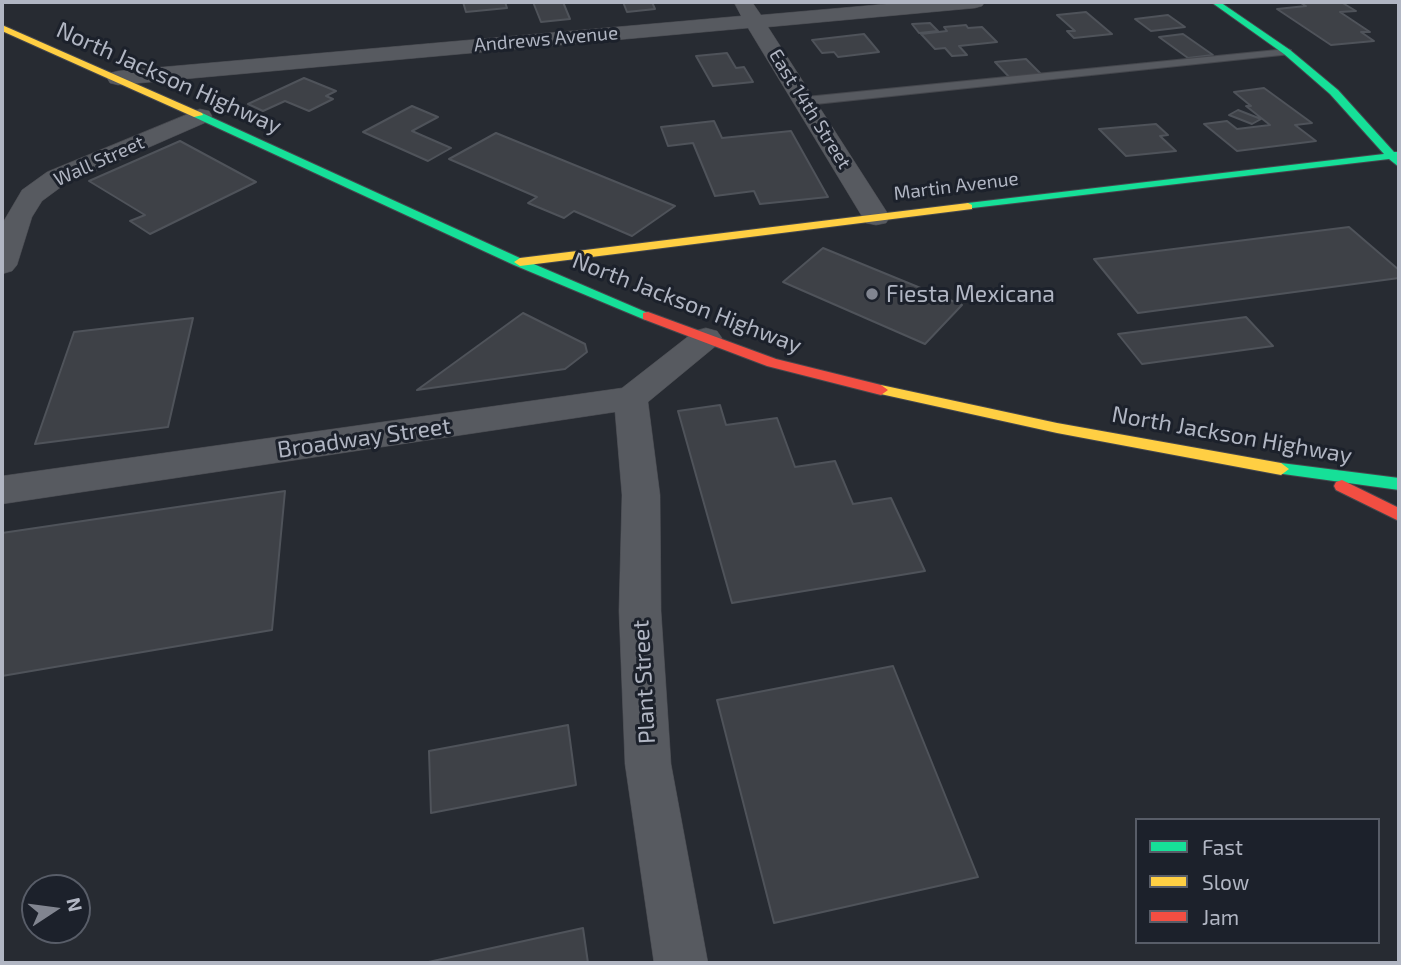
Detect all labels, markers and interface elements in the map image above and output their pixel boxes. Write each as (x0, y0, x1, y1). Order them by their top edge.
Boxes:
street label: North Jackson Highway (52, 16, 286, 140)
street label: Andrews Avenue (473, 21, 619, 57)
street label: East 14th Street (764, 45, 856, 173)
street label: Wall Street (50, 131, 148, 191)
street label: Martin Avenue (892, 167, 1020, 205)
street label: North Jackson Highway (568, 247, 806, 359)
place label: Fiesta Mexicana (886, 280, 1055, 308)
marker: Fiesta Mexicana (864, 286, 880, 302)
street label: North Jackson Highway (1110, 400, 1354, 470)
street label: Broadway Street (276, 412, 452, 464)
street label: Plant Street (627, 619, 661, 745)
legend (1135, 818, 1380, 944)
text: Fast (1202, 834, 1243, 859)
text: Slow (1202, 869, 1249, 894)
north arrow (21, 874, 91, 944)
text: N (62, 895, 88, 914)
text: Jam (1202, 904, 1239, 929)

